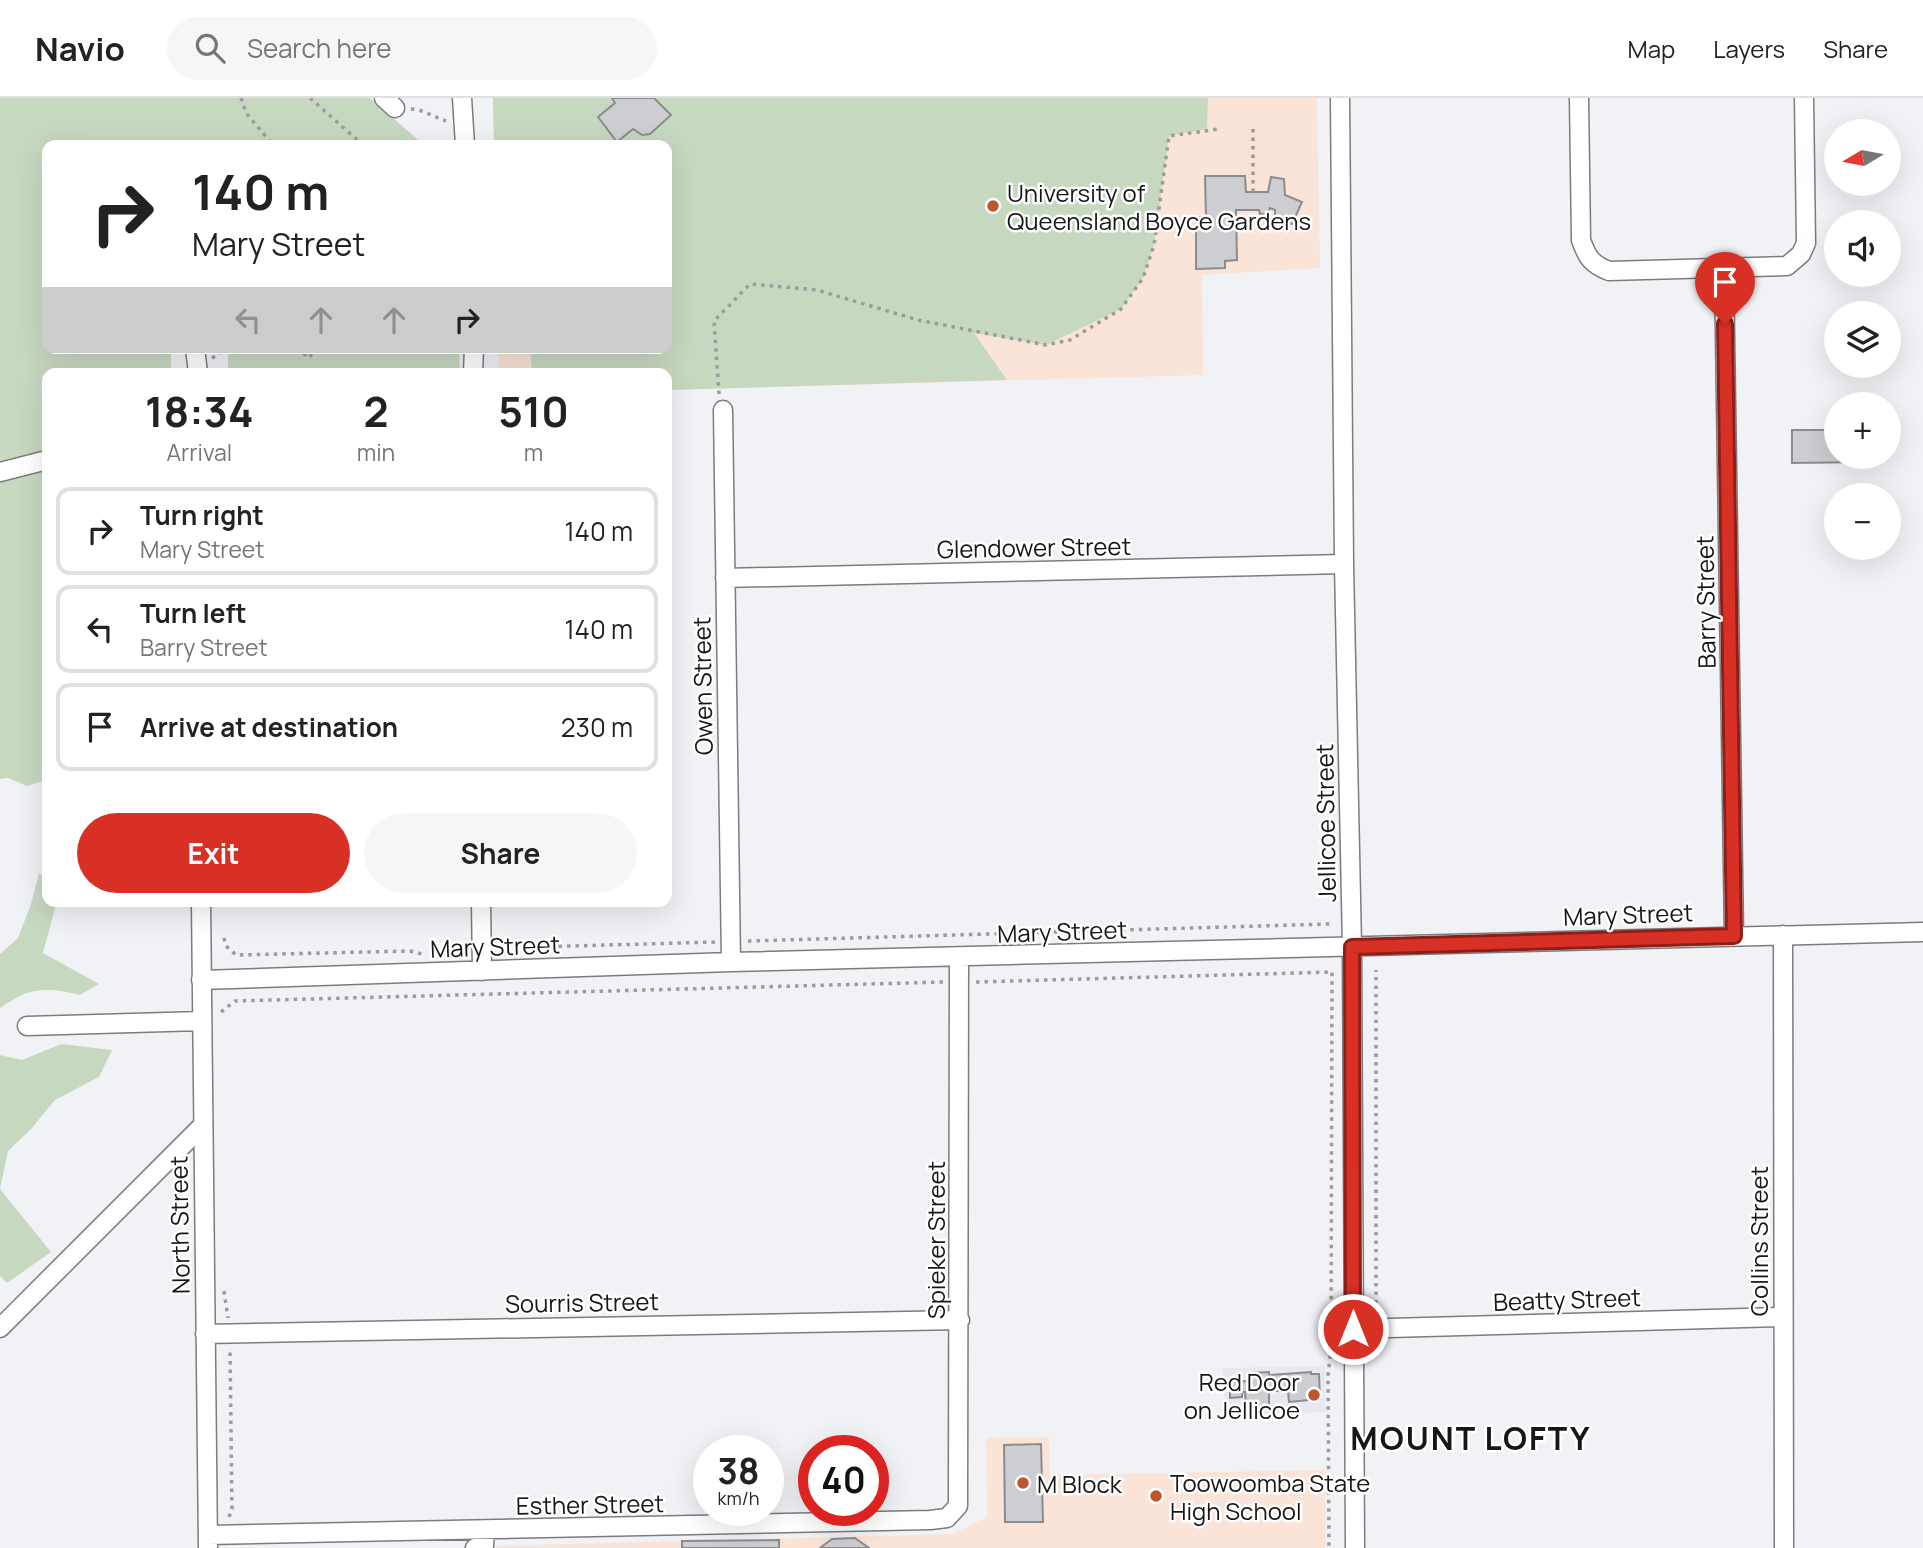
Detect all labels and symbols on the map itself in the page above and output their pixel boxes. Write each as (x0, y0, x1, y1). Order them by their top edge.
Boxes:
north arrow (1824, 119, 1900, 196)
place label: University of Queensland Boyce Gardens (1007, 176, 1311, 237)
marker: University of Queensland Boyce Gardens (985, 198, 1001, 214)
pin (1695, 252, 1755, 324)
street label: Glendower Street (937, 529, 1131, 565)
street label: Barry Street (1687, 535, 1723, 669)
street label: Owen Street (684, 616, 720, 756)
street label: Jellicoe Street (1307, 744, 1343, 902)
street label: Mary Street (1562, 895, 1694, 933)
street label: Mary Street (996, 912, 1128, 950)
street label: Mary Street (429, 927, 561, 965)
street label: North Street (161, 1156, 197, 1294)
street label: Spieker Street (919, 1161, 952, 1319)
street label: Collins Street (1742, 1166, 1775, 1316)
street label: Beatty Street (1493, 1280, 1641, 1318)
street label: Sourris Street (505, 1284, 659, 1320)
position arrow (1316, 1292, 1390, 1366)
place label: Red Door on Jellicoe (1184, 1365, 1300, 1426)
marker: Red Door on Jellicoe (1306, 1387, 1322, 1403)
district label: MOUNT LOFTY (1350, 1416, 1592, 1460)
speed limit sign: 40 (798, 1435, 889, 1526)
place label: Toowoomba State High School (1170, 1466, 1370, 1527)
place label: M Block (1037, 1467, 1123, 1500)
marker: M Block (1015, 1475, 1031, 1491)
street label: Esther Street (516, 1486, 664, 1522)
marker: Toowoomba State High School (1148, 1488, 1164, 1504)

